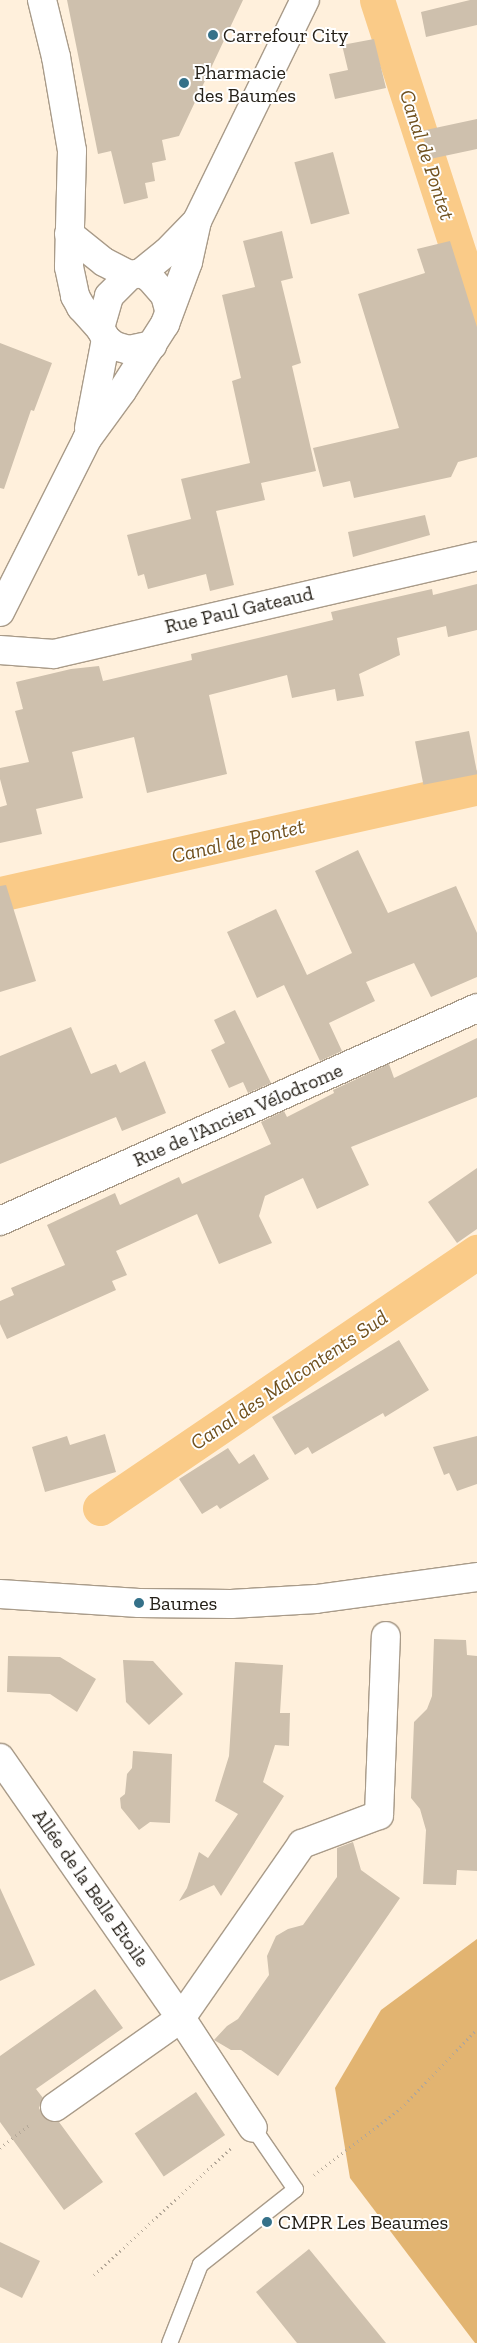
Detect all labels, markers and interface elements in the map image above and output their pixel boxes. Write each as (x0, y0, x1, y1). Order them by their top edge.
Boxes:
place label: Carrefour City (223, 23, 349, 47)
marker: Carrefour City (207, 29, 219, 41)
place label: Pharmacie des Baumes (194, 60, 296, 107)
marker: Pharmacie des Baumes (178, 77, 190, 89)
water label: Canal de Pontet (394, 87, 460, 223)
street label: Rue Paul Gateaud (162, 581, 316, 639)
water label: Canal de Pontet (169, 813, 307, 869)
street label: Rue de l'Ancien Vélodrome (129, 1058, 347, 1172)
water label: Canal des Malcontents Sud (186, 1305, 392, 1455)
place label: Baumes (149, 1591, 217, 1615)
marker: Baumes (133, 1597, 145, 1609)
street label: Allée de la Belle Etoile (27, 1804, 155, 1972)
place label: CMPR Les Beaumes (278, 2210, 448, 2234)
marker: CMPR Les Beaumes (260, 2215, 274, 2229)

